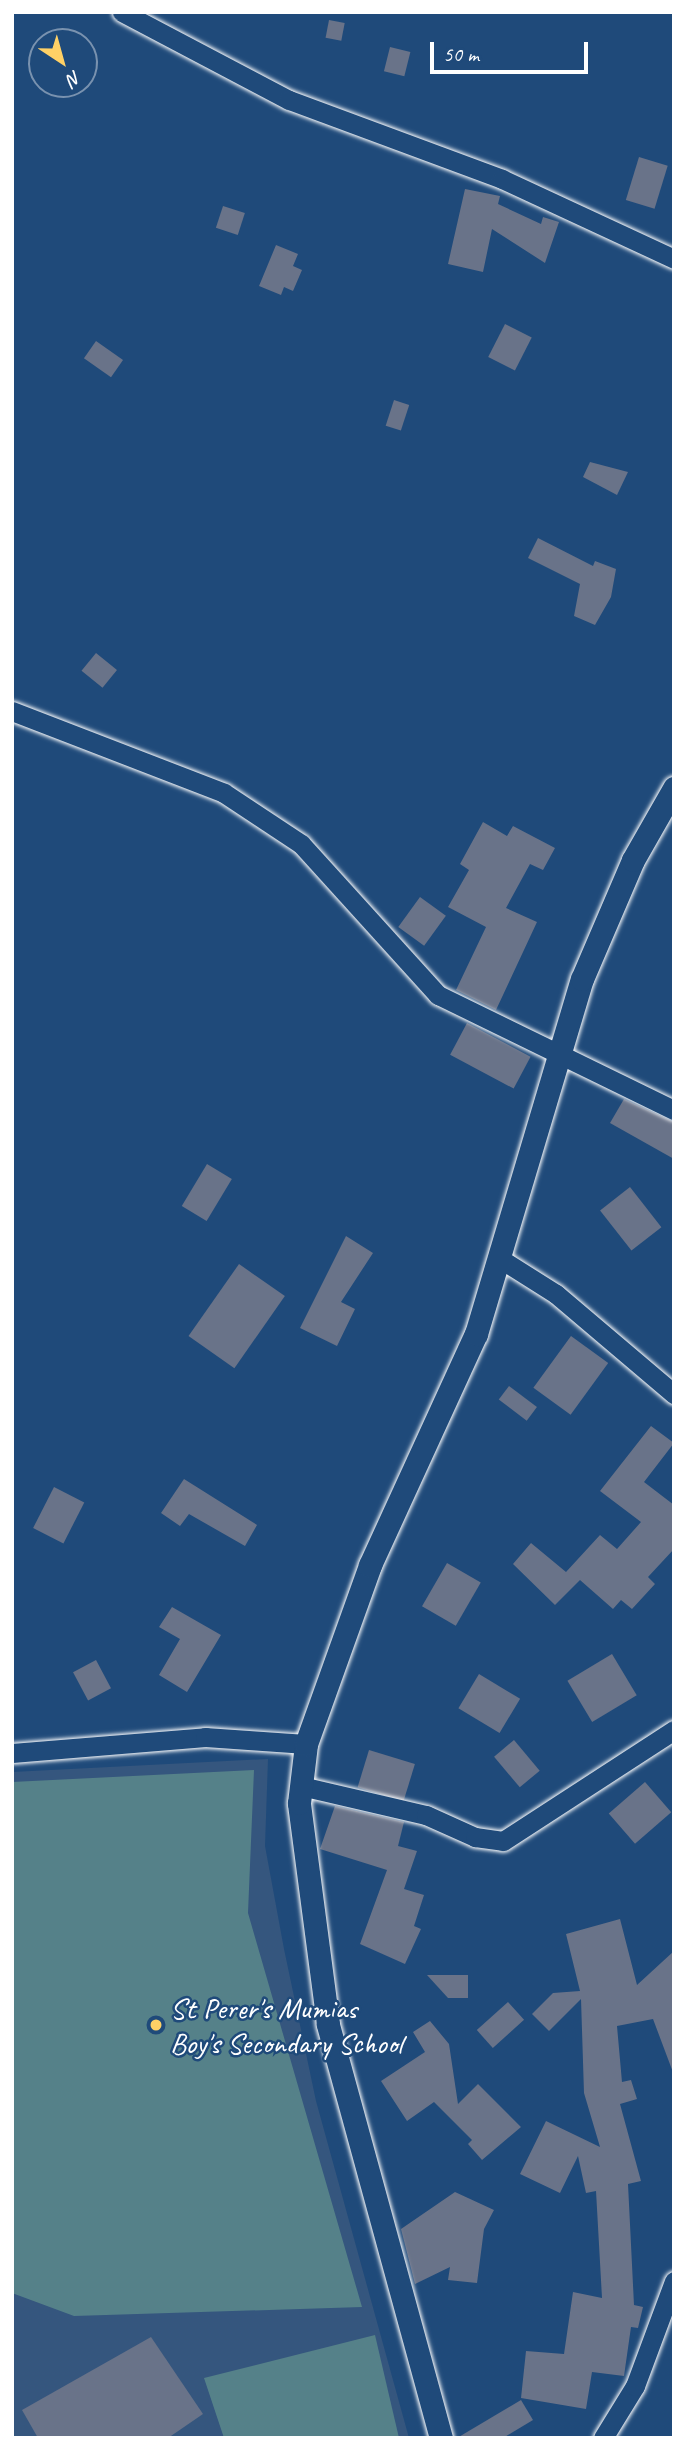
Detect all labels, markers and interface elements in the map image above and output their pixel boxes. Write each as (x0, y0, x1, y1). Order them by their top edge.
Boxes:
north arrow (28, 28, 98, 98)
scale bar (434, 28, 592, 72)
text: 50 m (443, 41, 479, 67)
text: N (62, 65, 86, 92)
place label: St Perer's Mumias Boy's Secondary School (170, 1990, 402, 2060)
marker: St Perer's Mumias Boy's Secondary School (148, 2017, 164, 2033)

